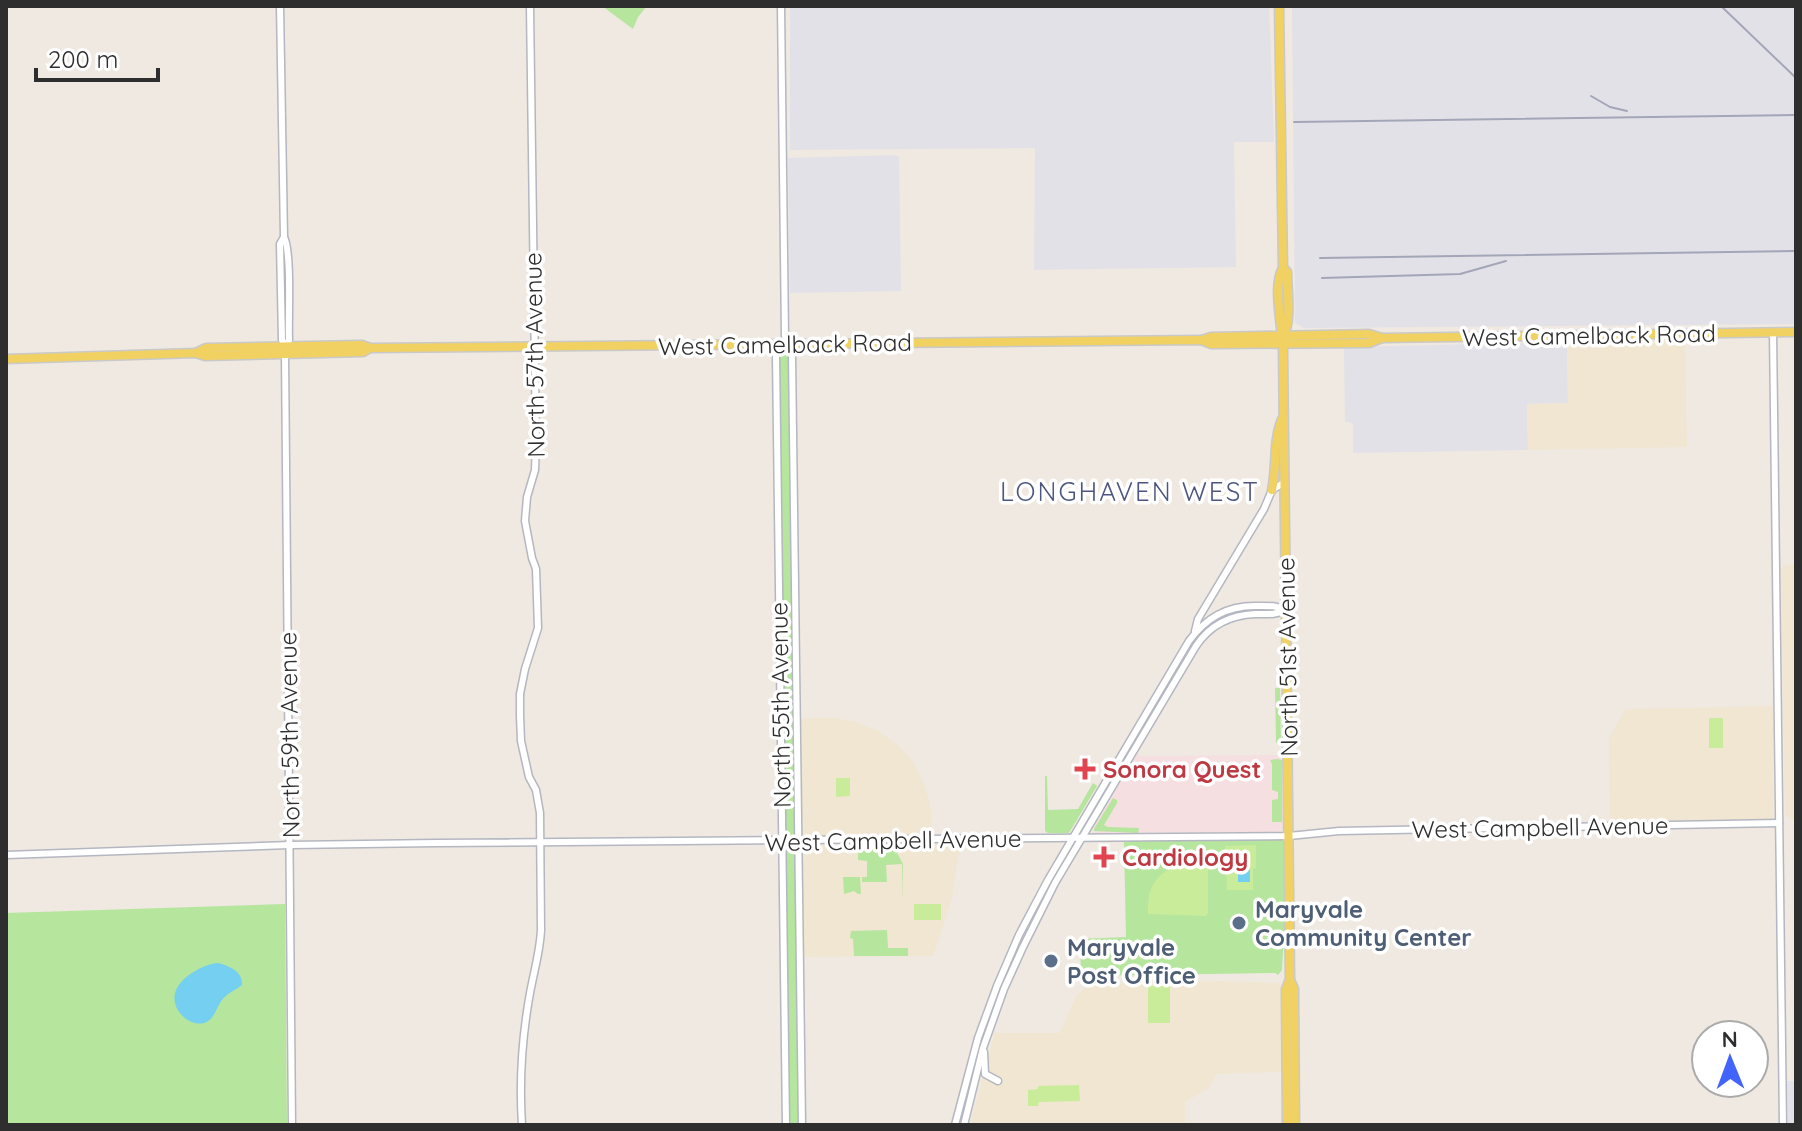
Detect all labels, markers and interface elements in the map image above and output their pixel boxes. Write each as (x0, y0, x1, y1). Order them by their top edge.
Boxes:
scale bar (36, 32, 158, 82)
text: 200 m (48, 44, 118, 74)
street label: North 57th Avenue (517, 252, 551, 458)
street label: West Camelback Road (1462, 318, 1716, 352)
street label: West Camelback Road (658, 327, 912, 361)
district label: LONGHAVEN WEST (1000, 475, 1260, 508)
street label: North 51st Avenue (1270, 557, 1304, 757)
street label: North 55th Avenue (763, 602, 797, 808)
street label: North 59th Avenue (272, 632, 306, 838)
place label: Sonora Quest (1103, 754, 1261, 784)
marker: Sonora Quest (1074, 758, 1096, 780)
street label: West Campbell Avenue (1411, 810, 1669, 844)
street label: West Campbell Avenue (764, 823, 1022, 857)
place label: Cardiology (1122, 842, 1248, 872)
marker: Cardiology (1093, 846, 1115, 868)
place label: Maryvale Community Center (1255, 894, 1472, 952)
marker: Maryvale Community Center (1230, 914, 1248, 932)
place label: Maryvale Post Office (1067, 932, 1196, 990)
marker: Maryvale Post Office (1042, 952, 1060, 970)
north arrow (1690, 1019, 1770, 1099)
text: N (1721, 1025, 1738, 1053)

